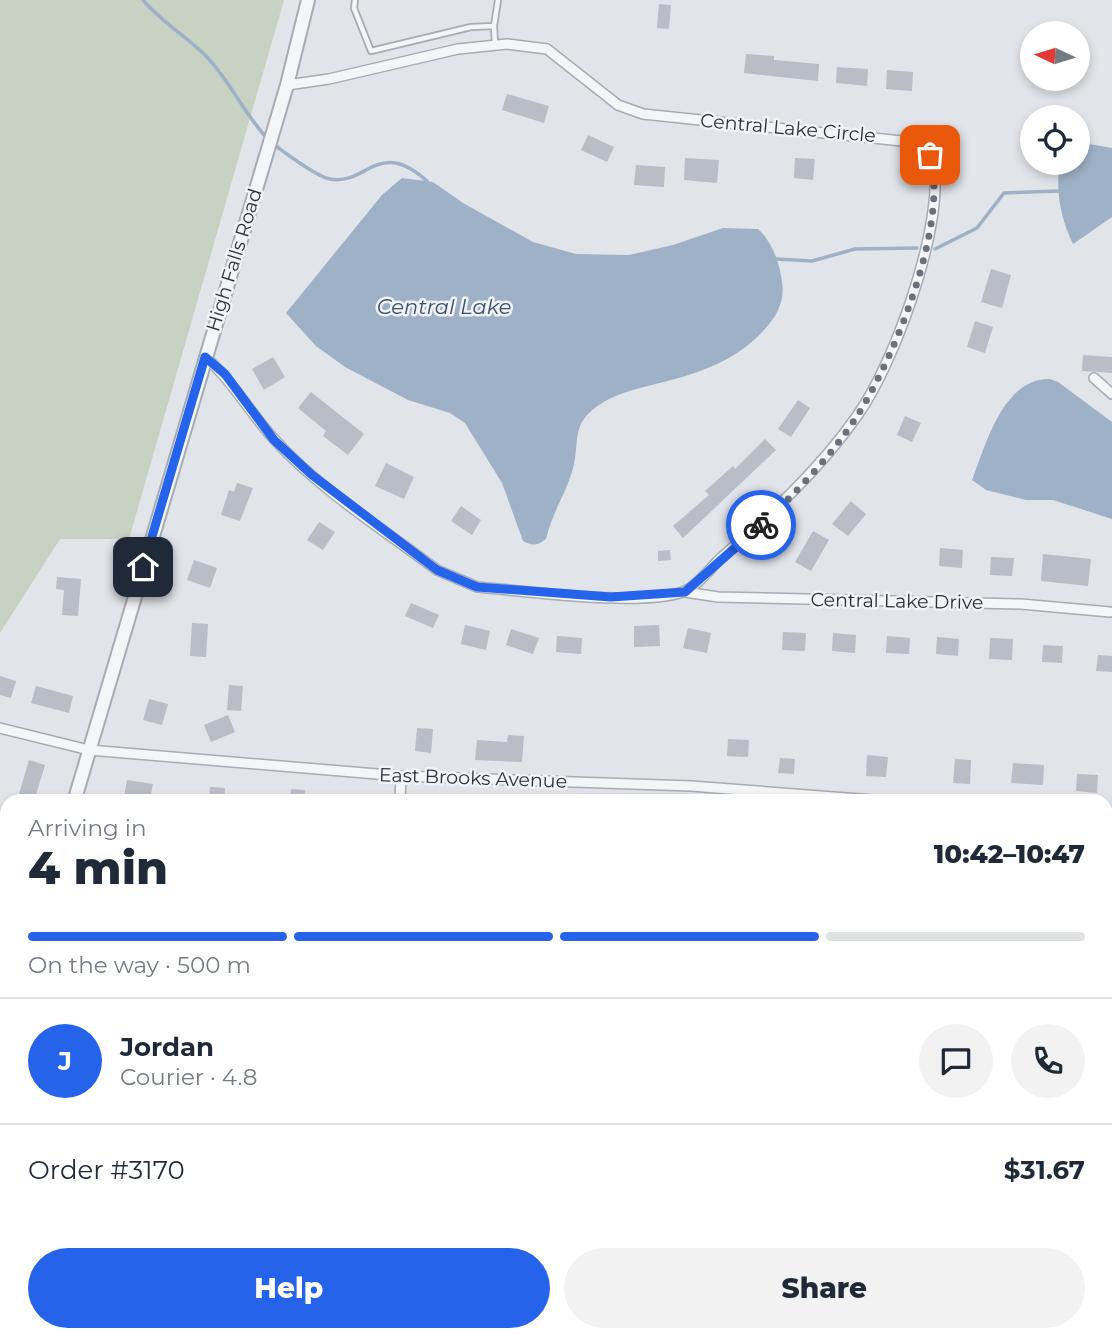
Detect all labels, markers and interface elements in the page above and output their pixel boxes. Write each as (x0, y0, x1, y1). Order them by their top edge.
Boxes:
north arrow (1020, 21, 1090, 91)
map controls (1020, 21, 1090, 175)
button: locate (1020, 105, 1090, 175)
street label: Central Lake Circle (699, 109, 877, 147)
pin (900, 125, 960, 185)
icon: bag (911, 136, 949, 174)
street label: High Falls Road (201, 186, 267, 334)
water label: Central Lake (377, 294, 511, 319)
courier (726, 490, 796, 560)
icon: bike (742, 506, 780, 544)
pin (113, 537, 173, 597)
icon: home (124, 548, 162, 586)
street label: Central Lake Drive (810, 588, 984, 614)
street label: East Brooks Avenue (379, 763, 567, 793)
text: Arriving in (28, 814, 147, 842)
text: 10:42–10:47 (934, 838, 1085, 870)
text: 4 min (28, 839, 168, 896)
text: On the way · 500 m (28, 951, 251, 979)
button: chat (919, 1024, 993, 1098)
button: phone (1011, 1024, 1085, 1098)
text: Jordan (120, 1031, 214, 1063)
text: J (58, 1045, 72, 1077)
text: Courier · 4.8 (120, 1063, 257, 1091)
text: Order #3170 (28, 1154, 185, 1186)
text: $31.67 (1004, 1154, 1085, 1186)
button: Help (28, 1248, 550, 1328)
button: Share (564, 1248, 1085, 1328)

